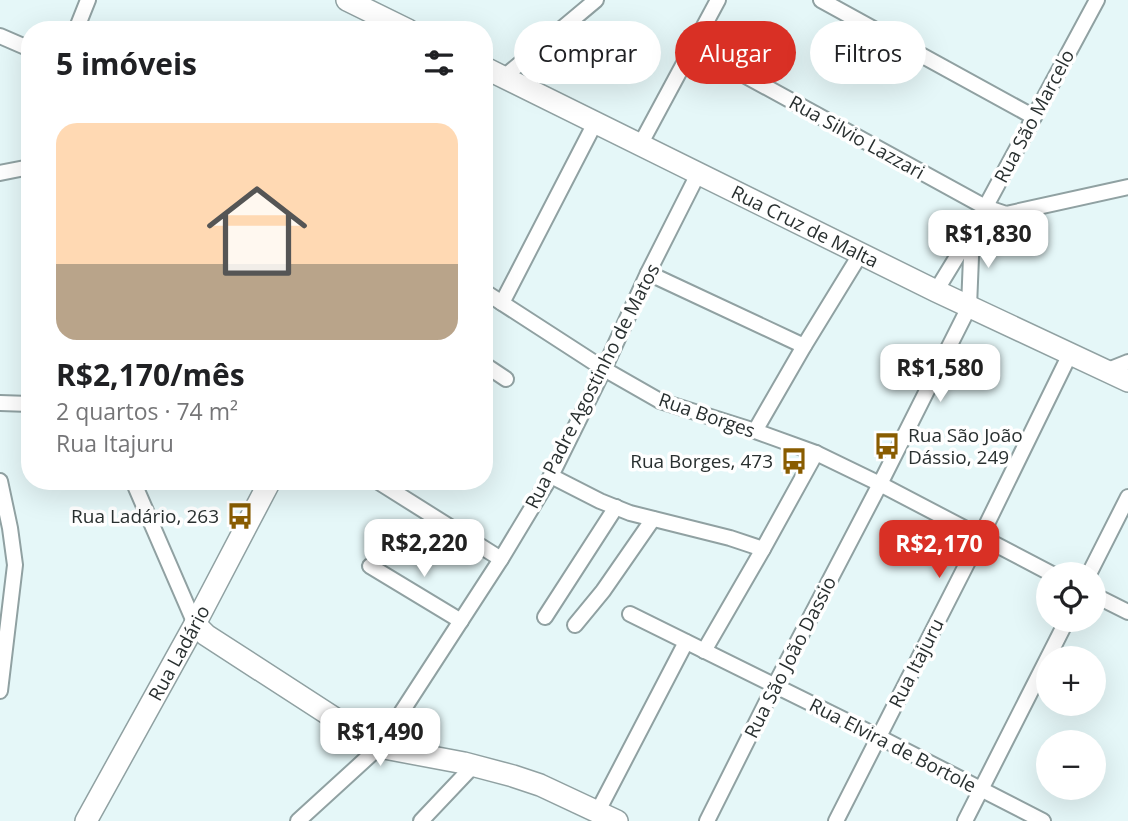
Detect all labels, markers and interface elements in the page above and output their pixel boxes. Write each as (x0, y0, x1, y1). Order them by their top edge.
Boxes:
chip: Comprar (514, 21, 661, 84)
chip: Alugar (675, 21, 796, 84)
chip: Filtros (810, 21, 926, 84)
text: 5 imóveis (56, 43, 197, 84)
icon: filters (420, 44, 458, 82)
street label: Rua São Marcelo (988, 45, 1080, 187)
street label: Rua Silvio Lazzari (785, 89, 929, 185)
icon: home (194, 168, 320, 294)
street label: Rua Cruz de Malta (727, 179, 883, 274)
pin: R$1,830 (923, 210, 1053, 270)
text: R$1,830 (944, 217, 1032, 249)
street label: Rua Padre Agostinho de Matos (519, 259, 665, 513)
pin: R$1,580 (875, 344, 1005, 404)
text: R$1,580 (896, 351, 984, 383)
text: R$2,170/mês (56, 354, 245, 395)
street label: Rua Borges (655, 386, 759, 444)
text: 2 quartos · 74 m² (56, 395, 238, 427)
place label: Rua São João Dássio, 249 (908, 422, 1023, 470)
text: Rua Itajuru (56, 427, 174, 459)
bus stop icon: Rua São João Dássio, 249 (872, 431, 902, 461)
bus stop icon: Rua Borges, 473 (779, 446, 809, 476)
place label: Rua Borges, 473 (630, 448, 773, 474)
bus stop icon: Rua Ladário, 263 (225, 501, 255, 531)
place label: Rua Ladário, 263 (71, 503, 219, 529)
pin: R$2,220 (359, 520, 489, 579)
pin: R$2,170 (874, 520, 1004, 580)
text: R$2,220 (380, 526, 468, 558)
text: R$2,170 (895, 527, 983, 559)
map controls (1036, 562, 1106, 800)
button: locate (1036, 562, 1106, 632)
street label: Rua São João Dassio (738, 572, 842, 742)
street label: Rua Ladário (142, 601, 216, 705)
street label: Rua Itajuru (882, 614, 950, 712)
button: + (1036, 646, 1106, 716)
street label: Rua Elvira de Bortole (805, 692, 981, 798)
pin: R$1,490 (315, 708, 445, 768)
text: R$1,490 (336, 715, 424, 747)
button: − (1036, 730, 1106, 800)

